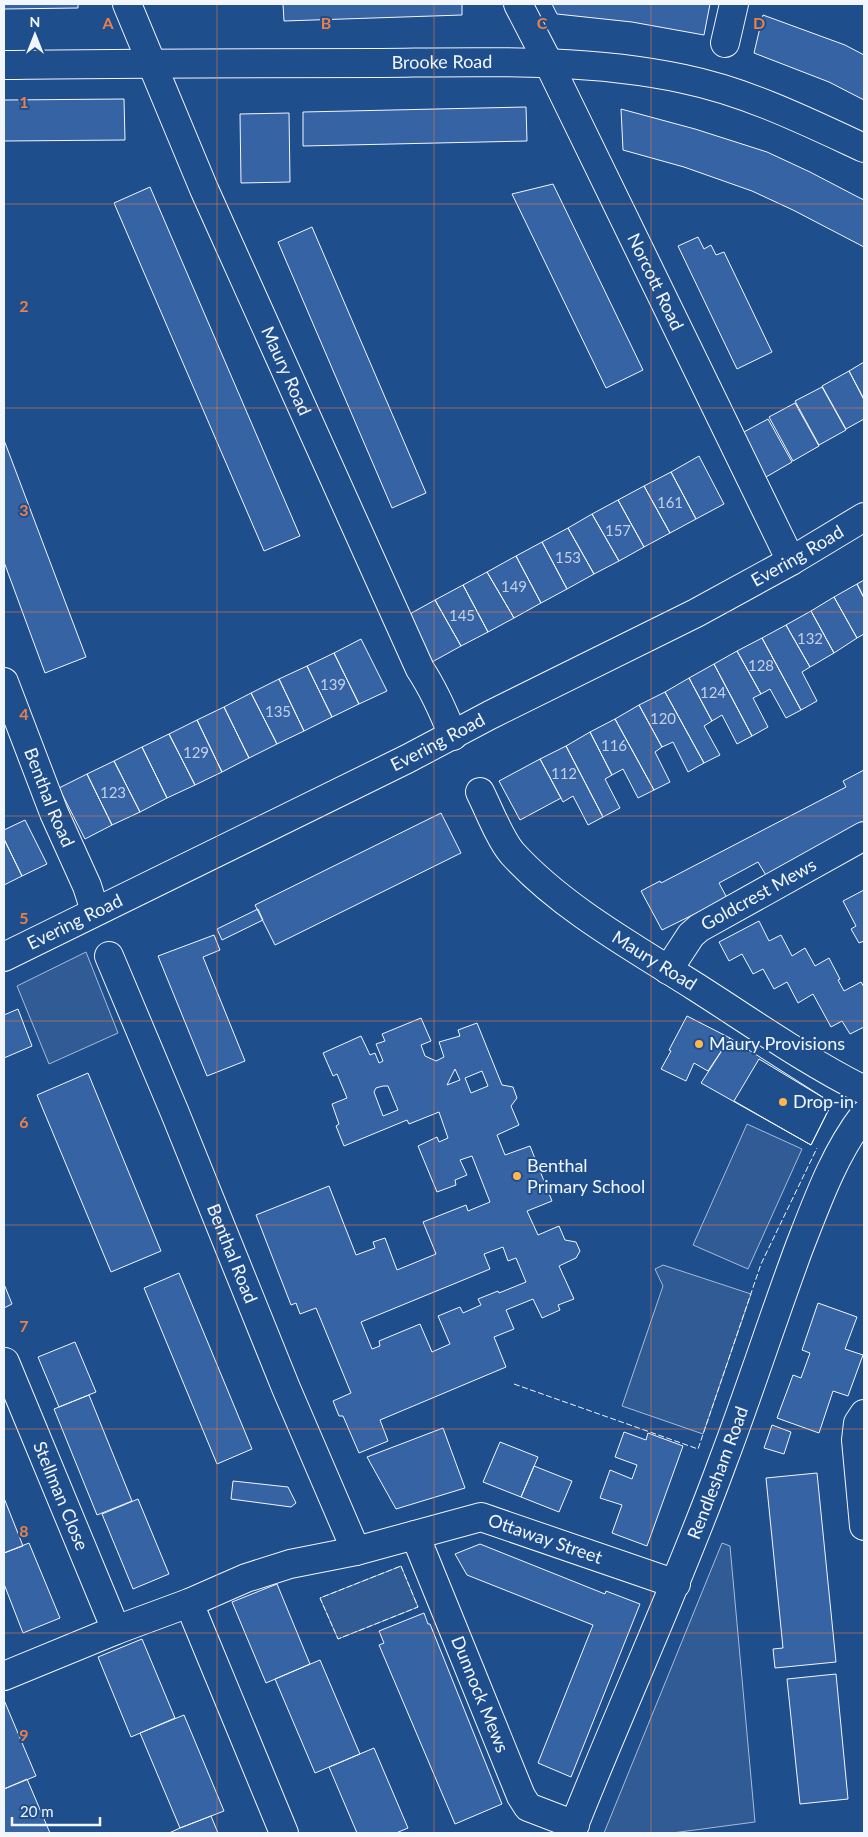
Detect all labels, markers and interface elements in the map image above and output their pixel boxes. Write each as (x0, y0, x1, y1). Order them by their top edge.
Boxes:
north arrow (10, 10, 60, 60)
text: N (30, 13, 40, 30)
text: A (101, 13, 114, 32)
text: B (321, 13, 331, 32)
text: C (537, 13, 548, 32)
text: D (753, 13, 765, 32)
street label: Brooke Road (391, 50, 492, 73)
text: 1 (19, 92, 29, 111)
street label: Norcott Road (623, 229, 689, 334)
text: 2 (19, 296, 29, 315)
street label: Maury Road (257, 323, 316, 419)
house number: 161 (657, 493, 683, 511)
text: 3 (19, 500, 29, 519)
street label: Evering Road (747, 520, 847, 591)
house number: 157 (605, 521, 631, 539)
house number: 153 (555, 548, 581, 566)
house number: 149 (501, 577, 527, 595)
house number: 145 (449, 606, 475, 624)
house number: 132 (797, 629, 823, 647)
house number: 128 (748, 656, 774, 674)
house number: 139 (320, 675, 346, 693)
house number: 124 (700, 683, 726, 701)
house number: 135 (265, 702, 291, 720)
text: 4 (19, 704, 29, 723)
street label: Evering Road (387, 708, 488, 775)
house number: 120 (650, 709, 676, 727)
house number: 116 (601, 736, 627, 754)
house number: 129 (183, 743, 209, 761)
street label: Benthal Road (20, 744, 80, 850)
house number: 112 (551, 764, 577, 782)
house number: 123 (100, 783, 126, 801)
street label: Goldcrest Mews (697, 853, 820, 935)
street label: Evering Road (23, 889, 126, 954)
text: 5 (19, 908, 29, 927)
street label: Maury Road (608, 925, 701, 995)
place label: Maury Provisions (709, 1032, 845, 1054)
marker: Maury Provisions (693, 1038, 705, 1050)
place label: Drop-in (793, 1090, 854, 1112)
marker: Drop-in (777, 1096, 789, 1108)
text: 6 (19, 1112, 29, 1131)
place label: Benthal Primary School (527, 1154, 645, 1197)
marker: Benthal Primary School (511, 1170, 523, 1182)
street label: Benthal Road (203, 1200, 263, 1306)
text: 7 (19, 1316, 29, 1335)
street label: Rendlesham Road (682, 1403, 752, 1542)
street label: Stellman Close (29, 1438, 94, 1553)
street label: Ottaway Street (486, 1508, 606, 1568)
text: 8 (19, 1521, 29, 1540)
street label: Dunnock Mews (447, 1632, 514, 1756)
text: 9 (19, 1725, 29, 1744)
scale bar (12, 1794, 100, 1826)
text: 20 m (20, 1802, 54, 1820)

